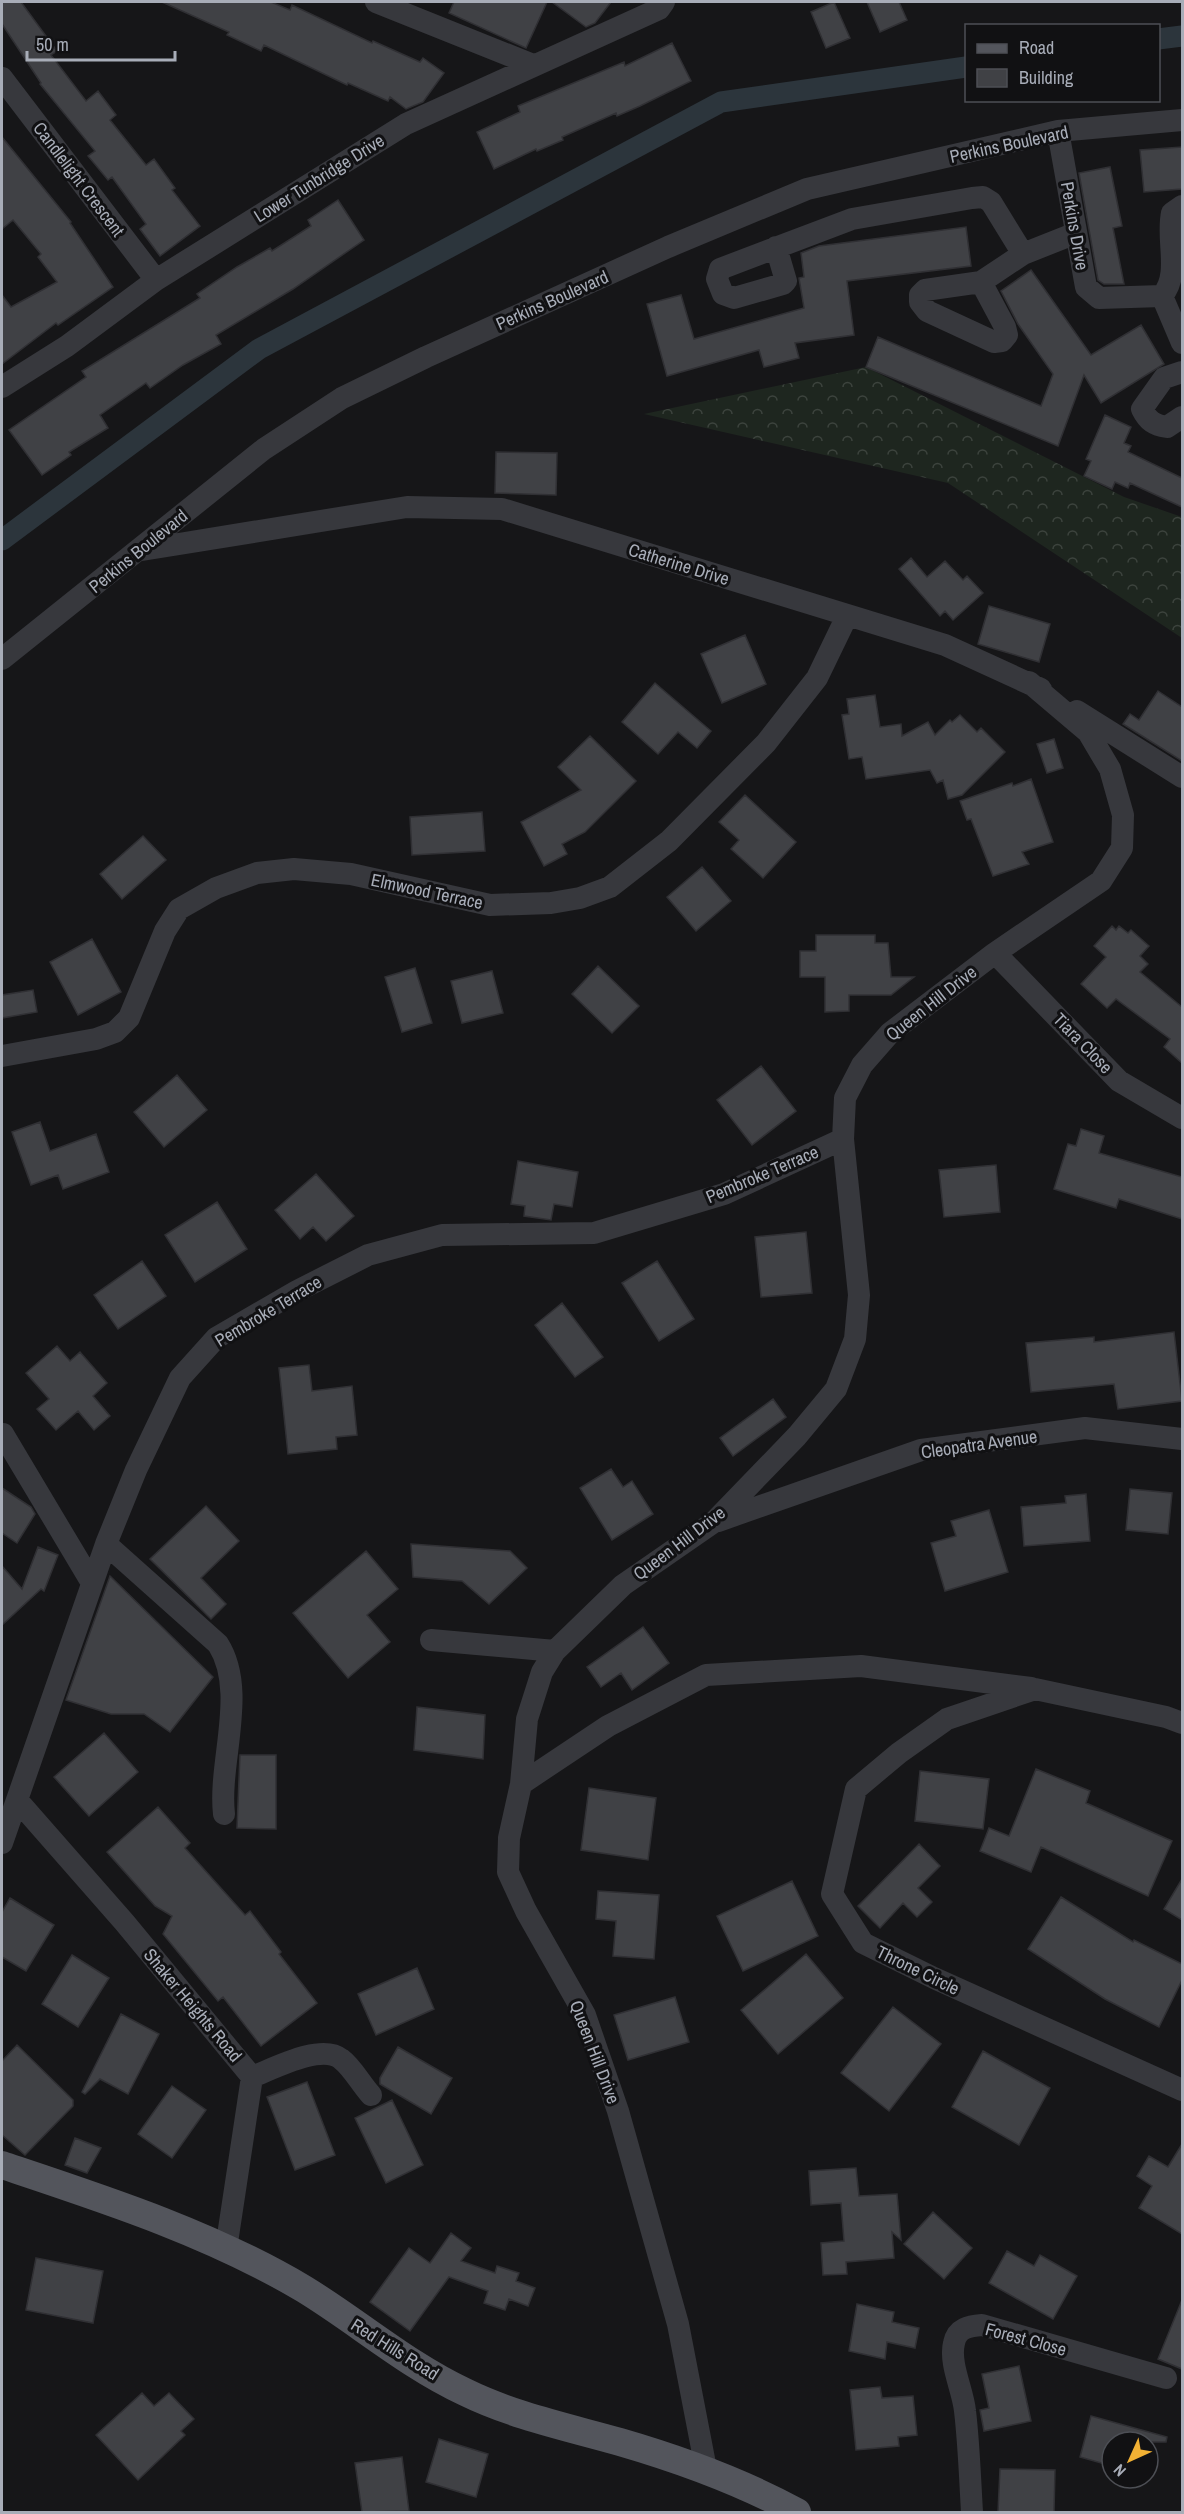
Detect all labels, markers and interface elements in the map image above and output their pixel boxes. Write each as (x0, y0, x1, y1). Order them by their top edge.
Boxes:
scale bar (27, 24, 176, 62)
legend (965, 24, 1160, 102)
text: 50 m (36, 32, 69, 57)
text: Road (1019, 35, 1054, 60)
text: Building (1019, 65, 1074, 90)
street label: Candlelight Crescent (28, 116, 130, 242)
street label: Perkins Boulevard (947, 119, 1071, 169)
street label: Lower Tunbridge Drive (249, 128, 389, 228)
street label: Perkins Drive (1055, 180, 1095, 272)
street label: Perkins Boulevard (492, 264, 612, 336)
street label: Perkins Boulevard (83, 503, 193, 599)
street label: Catherine Drive (626, 537, 732, 591)
street label: Elmwood Terrace (369, 867, 485, 915)
street label: Queen Hill Drive (880, 960, 982, 1046)
street label: Tiara Close (1048, 1007, 1118, 1079)
street label: Pembroke Terrace (702, 1139, 822, 1209)
street label: Pembroke Terrace (210, 1269, 326, 1353)
street label: Cleopatra Avenue (919, 1423, 1039, 1465)
street label: Queen Hill Drive (628, 1500, 730, 1586)
street label: Throne Circle (872, 1939, 964, 2001)
street label: Shaker Heights Road (138, 1943, 248, 2067)
street label: Queen Hill Drive (564, 1997, 626, 2107)
street label: Red Hills Road (346, 2312, 444, 2386)
street label: Forest Close (983, 2316, 1069, 2362)
north arrow (1100, 2430, 1160, 2490)
text: N (1108, 2459, 1131, 2482)

